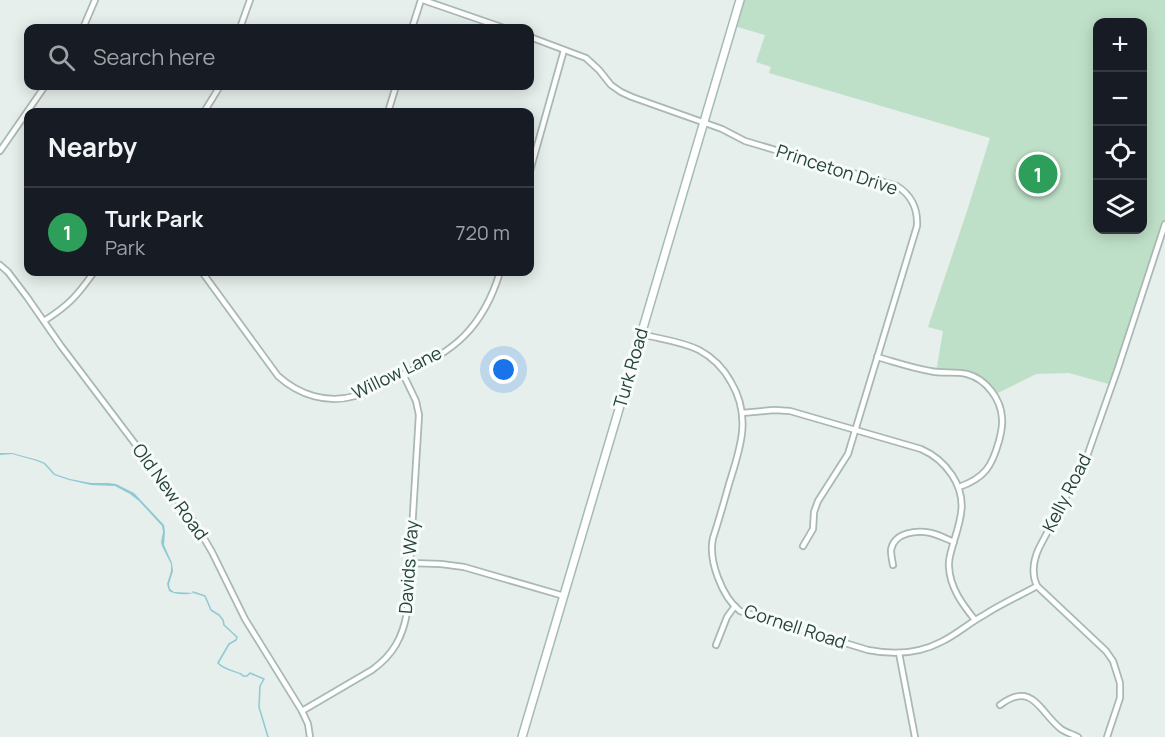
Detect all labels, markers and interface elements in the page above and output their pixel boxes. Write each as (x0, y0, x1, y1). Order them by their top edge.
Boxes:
map controls (1093, 18, 1147, 234)
button: + (1093, 18, 1147, 72)
search box (24, 24, 534, 90)
icon: search (45, 41, 78, 74)
text: Search here (93, 42, 215, 72)
button: − (1093, 72, 1147, 126)
button: locate (1093, 126, 1147, 180)
text: Nearby (48, 129, 137, 165)
street label: Princeton Drive (774, 138, 901, 200)
pin: 1 (1018, 152, 1058, 196)
button: layers (1093, 180, 1147, 234)
text: Turk Park (105, 204, 203, 234)
text: 1 (63, 219, 72, 246)
text: 720 m (455, 219, 510, 246)
text: Park (105, 234, 145, 261)
street label: Turk Road (607, 325, 653, 411)
street label: Willow Lane (348, 340, 445, 404)
your location (489, 355, 518, 384)
street label: Old New Road (128, 438, 214, 545)
street label: Kelly Road (1036, 449, 1096, 536)
street label: Davids Way (393, 519, 423, 615)
street label: Cornell Road (741, 598, 849, 654)

